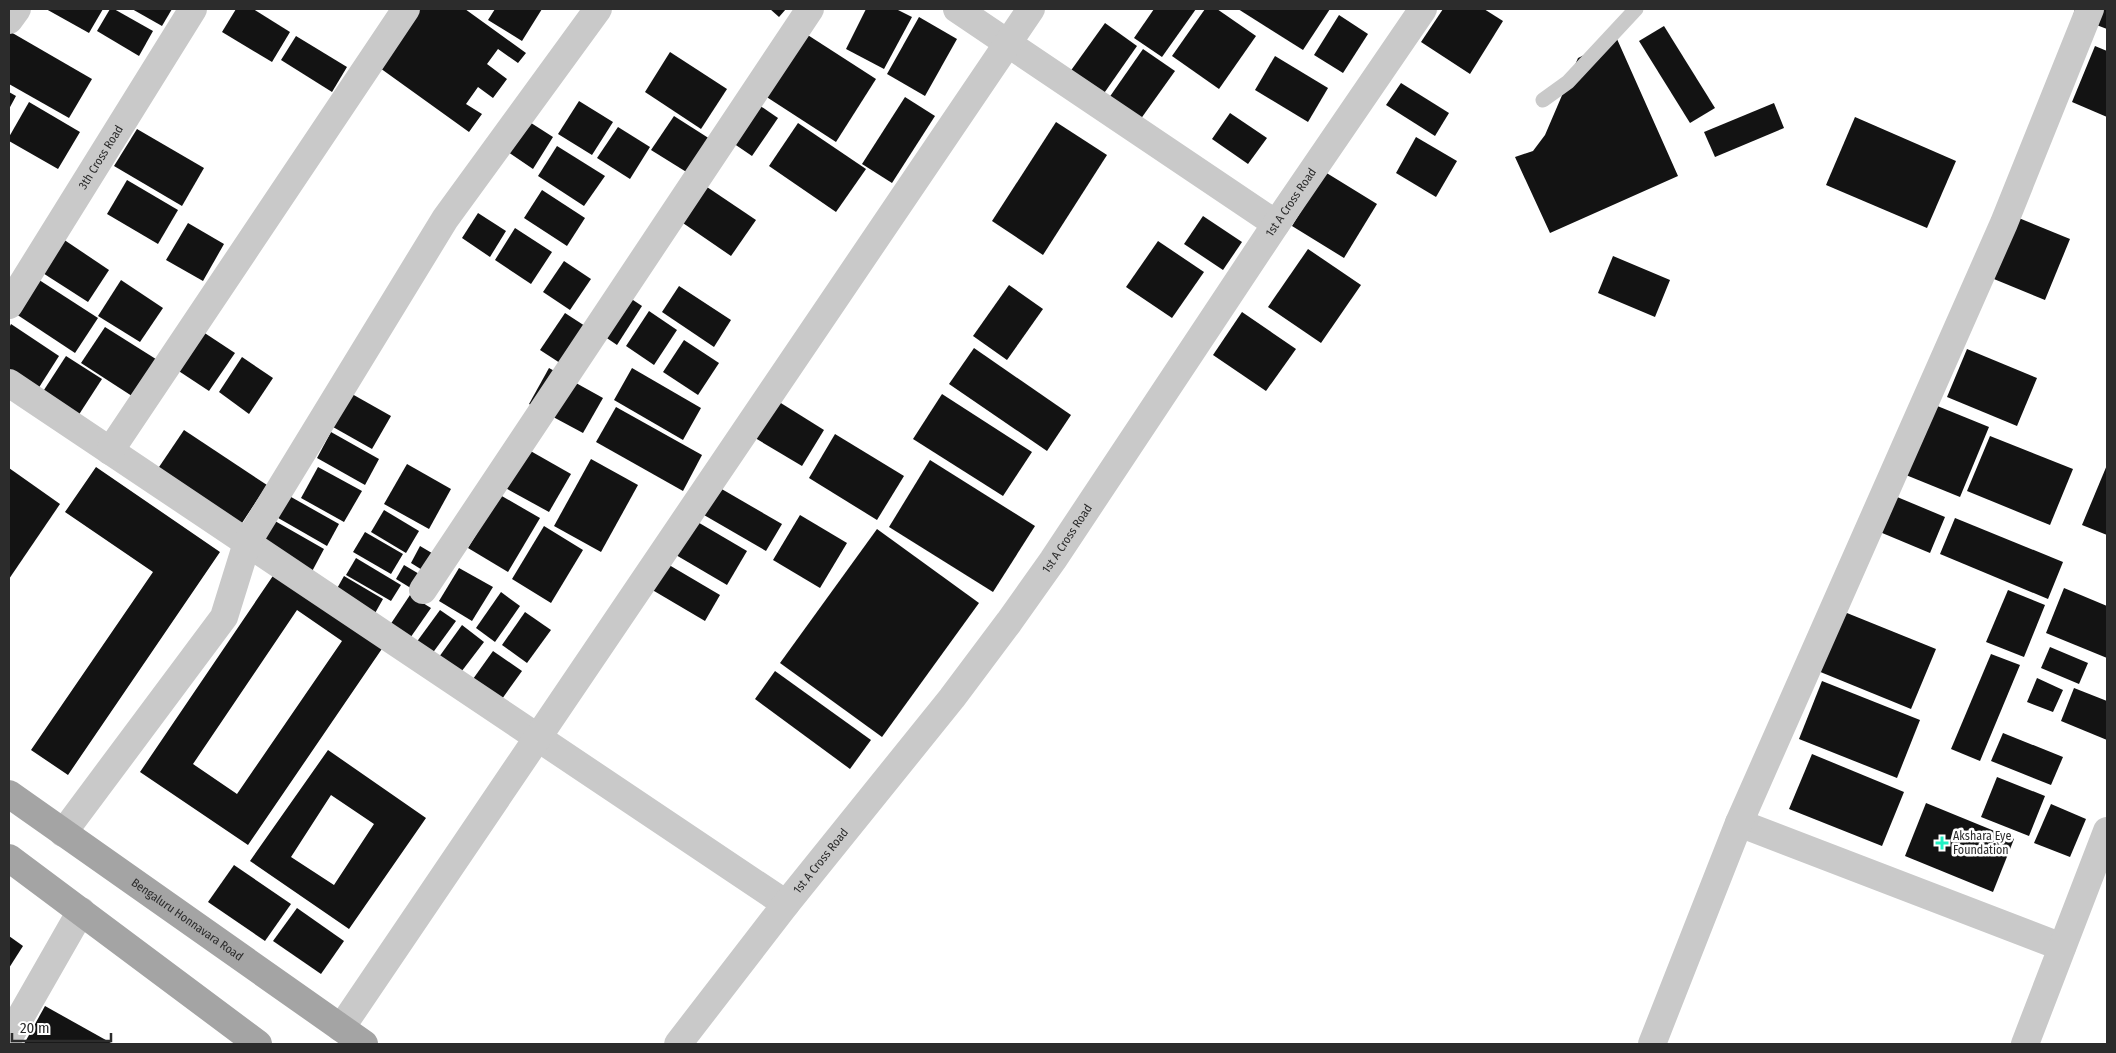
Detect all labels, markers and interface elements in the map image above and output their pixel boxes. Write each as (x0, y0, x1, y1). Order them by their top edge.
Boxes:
street label: 3th Cross Road (76, 123, 126, 192)
street label: 1st A Cross Road (1263, 165, 1319, 239)
street label: 1st A Cross Road (1039, 502, 1095, 576)
street label: 1st A Cross Road (790, 826, 851, 896)
place label: Akshara Eye Foundation (1953, 829, 2011, 857)
marker: Akshara Eye Foundation (1935, 836, 1949, 850)
street label: Bengaluru Honnavara Road (129, 875, 246, 964)
scale bar (12, 1010, 111, 1042)
text: 20 m (20, 1019, 50, 1037)

